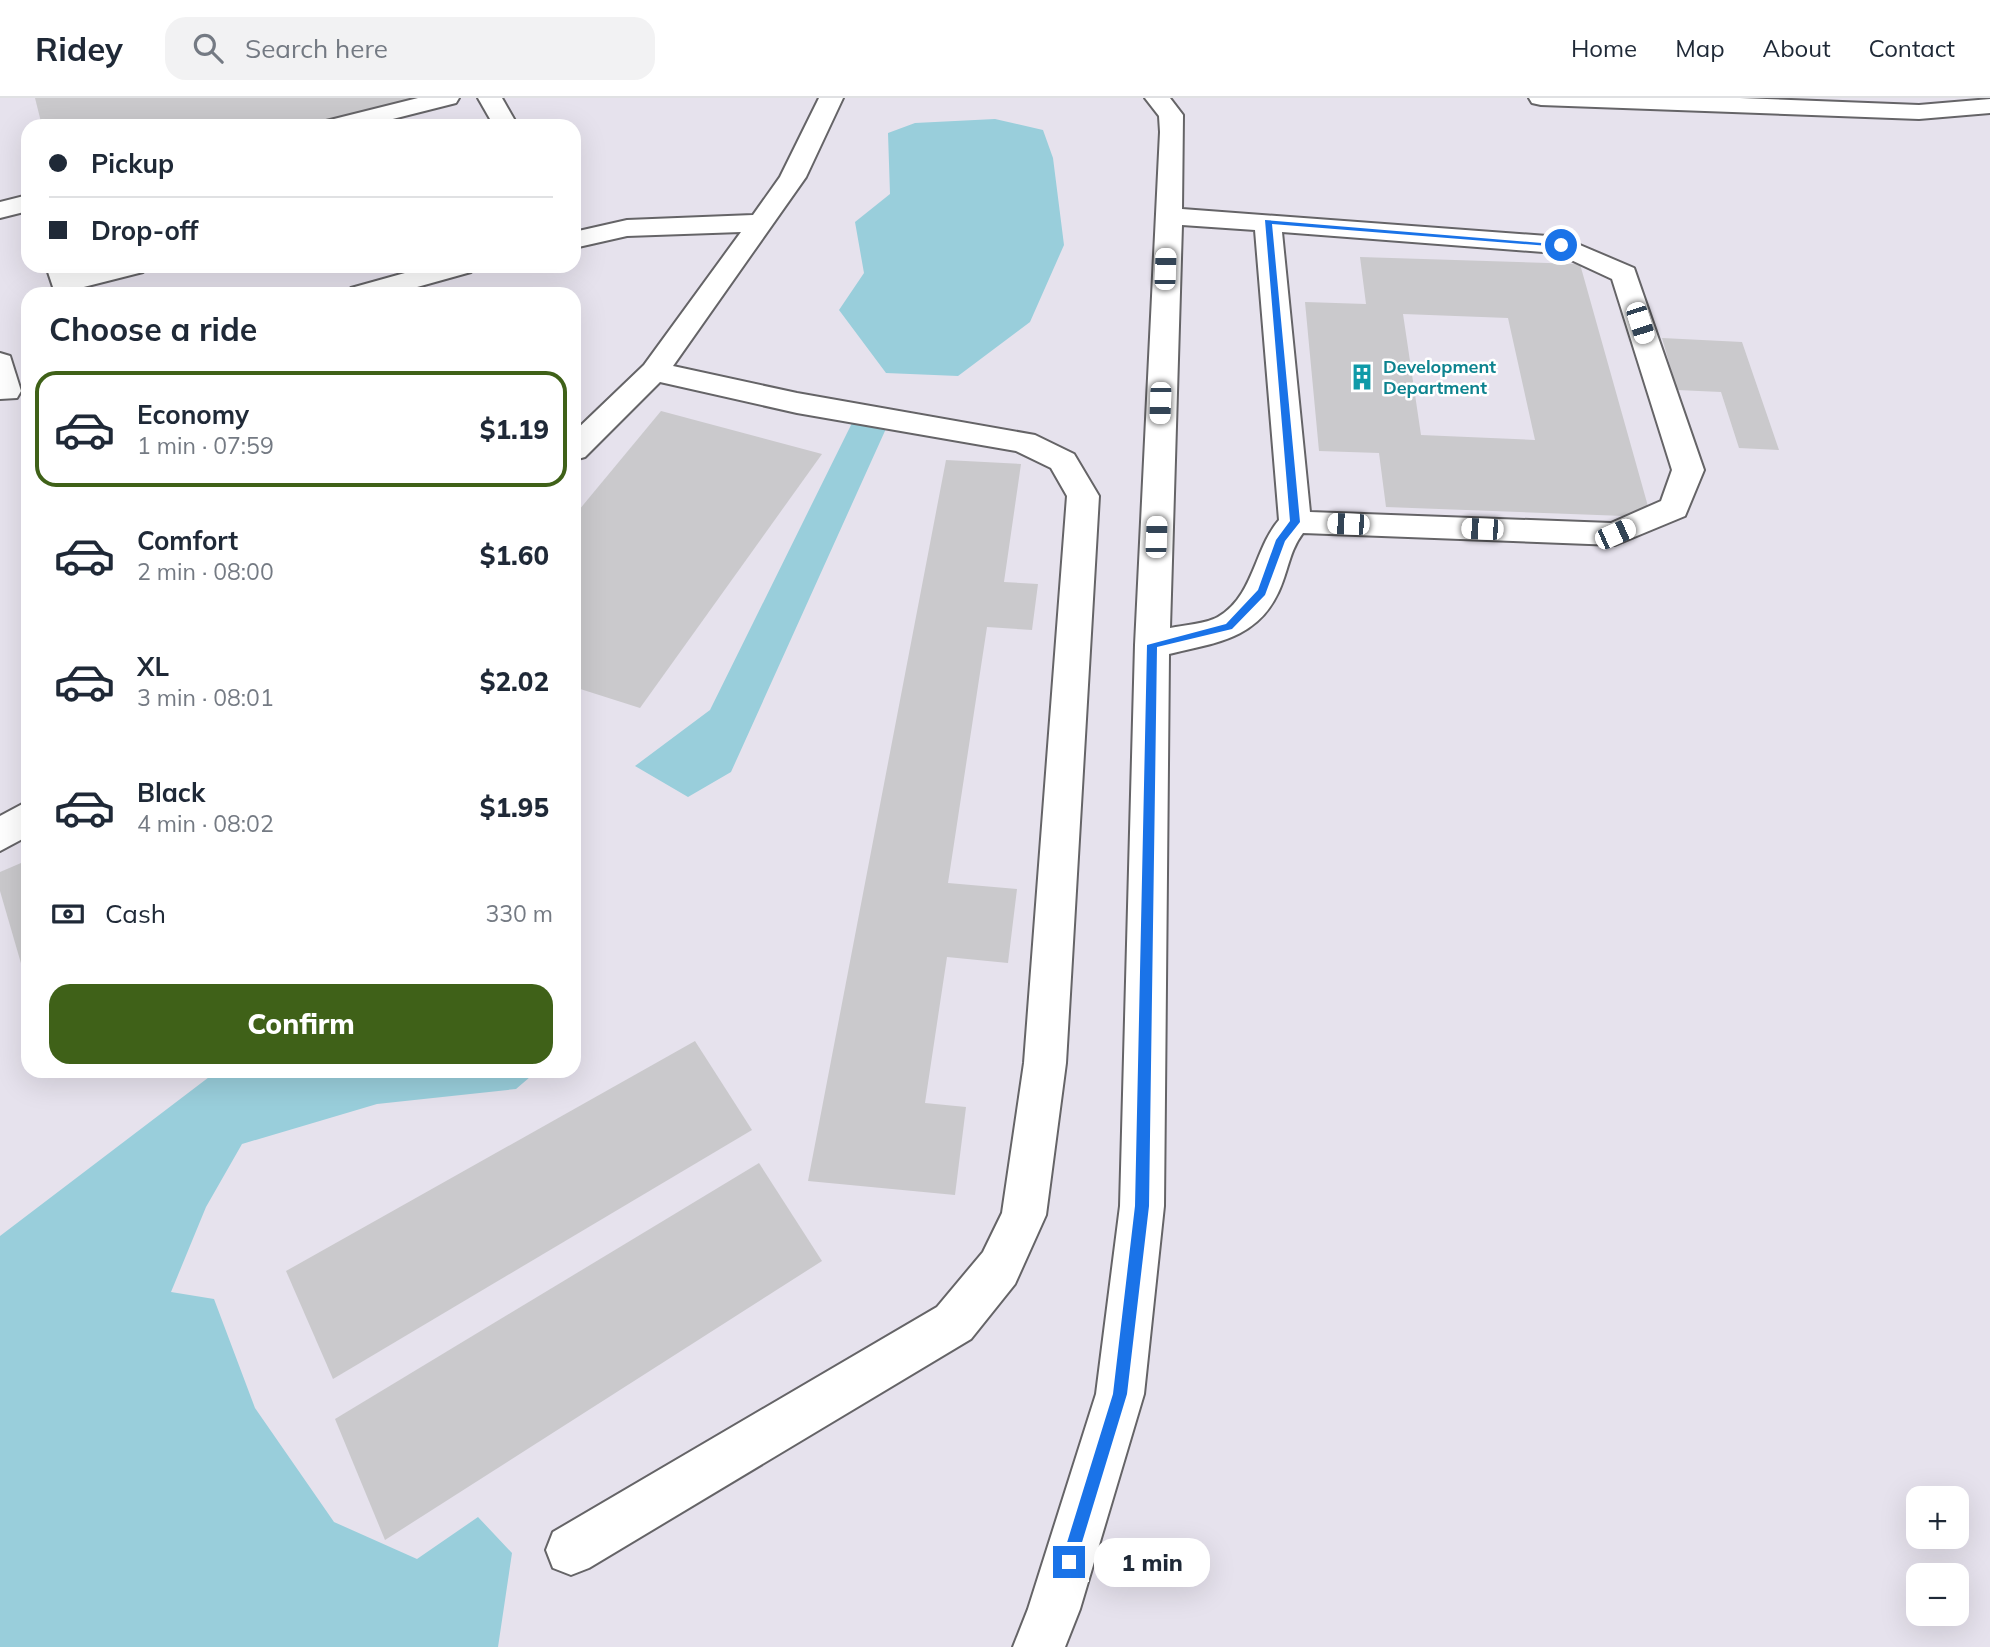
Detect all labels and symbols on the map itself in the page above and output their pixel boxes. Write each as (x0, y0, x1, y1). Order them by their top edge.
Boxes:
route start (1545, 229, 1577, 261)
car (1154, 248, 1177, 290)
car (1624, 300, 1657, 346)
place label: Development Department (1383, 355, 1496, 399)
building icon: Development Department (1347, 362, 1377, 392)
car (1149, 382, 1172, 424)
car (1327, 513, 1370, 535)
car (1145, 516, 1168, 558)
car (1592, 516, 1639, 552)
car (1461, 518, 1504, 540)
callout: 1 min (1094, 1538, 1209, 1586)
route end (1053, 1546, 1085, 1578)

